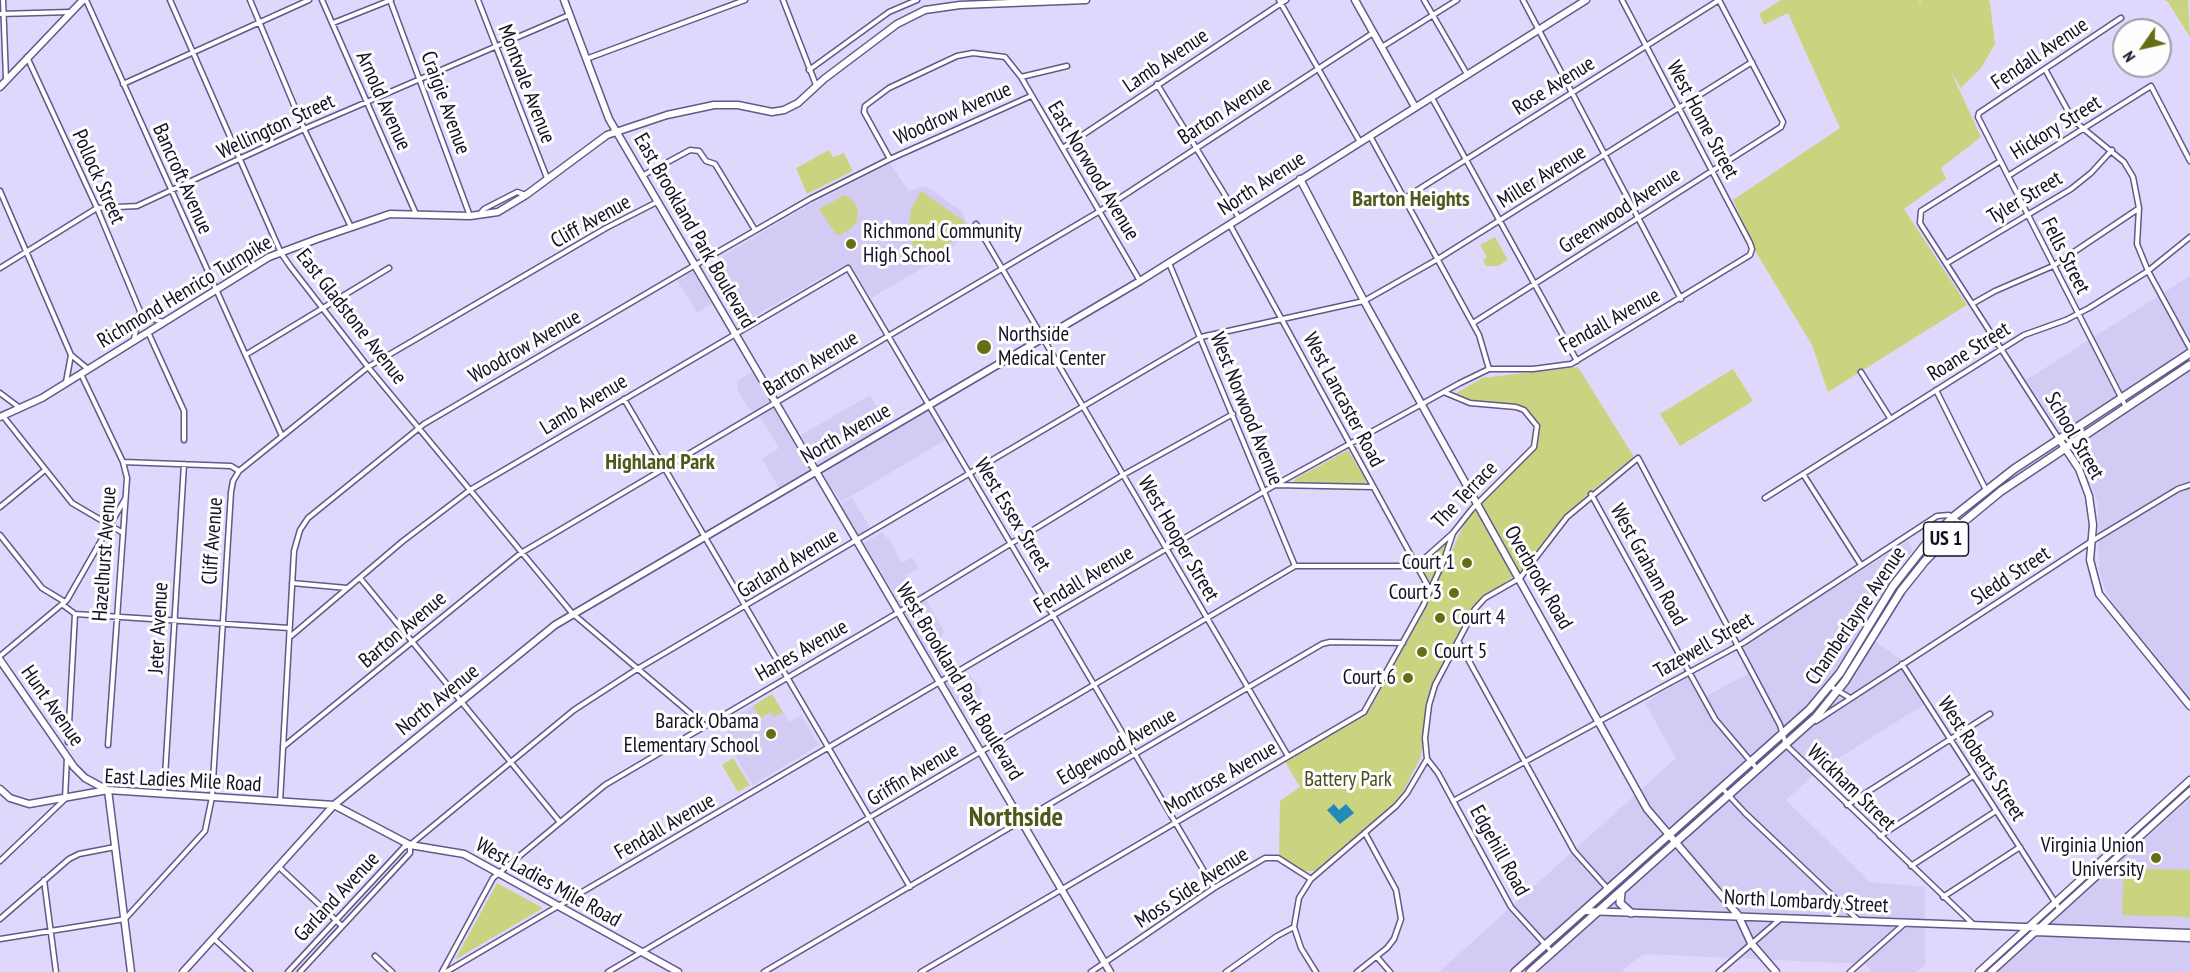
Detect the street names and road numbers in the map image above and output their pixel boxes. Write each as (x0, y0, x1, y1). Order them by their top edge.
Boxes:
street label: Fendall Avenue (1987, 12, 2093, 96)
street label: Montvale Avenue (492, 21, 560, 147)
street label: Lamb Avenue (1119, 23, 1213, 99)
street label: Arnold Avenue (350, 48, 416, 154)
street label: Craigie Avenue (415, 48, 475, 158)
street label: Rose Avenue (1508, 51, 1600, 121)
street label: West Home Street (1660, 57, 1744, 183)
street label: Barton Avenue (1174, 72, 1276, 150)
street label: Woodrow Avenue (891, 77, 1015, 151)
street label: Wellington Street (213, 89, 339, 165)
street label: Hickory Street (2006, 90, 2106, 166)
street label: East Norwood Avenue (1042, 97, 1144, 245)
street label: Bancroft Avenue (146, 120, 218, 238)
street label: Pollock Street (66, 126, 130, 228)
street label: East Brookland Park Boulevard (628, 129, 760, 333)
street label: Miller Avenue (1493, 140, 1591, 214)
street label: North Avenue (1214, 146, 1310, 222)
street label: Greenwood Avenue (1555, 162, 1685, 260)
street label: Tyler Street (1983, 166, 2067, 230)
street label: Cliff Avenue (547, 190, 635, 254)
street label: Fells Street (2035, 214, 2095, 298)
street label: Richmond Henrico Turnpike (93, 230, 277, 354)
street label: East Gladstone Avenue (290, 244, 412, 390)
street label: Fendall Avenue (1555, 283, 1665, 359)
street label: Woodrow Avenue (464, 305, 586, 389)
street label: Roane Street (1923, 317, 2015, 387)
street label: Barton Avenue (759, 326, 863, 402)
street label: West Lancaster Road (1297, 328, 1389, 472)
street label: West Norwood Avenue (1204, 329, 1288, 489)
street label: Lamb Avenue (536, 369, 632, 441)
street label: School Street (2039, 388, 2109, 484)
street label: North Avenue (797, 398, 895, 470)
street label: West Essex Street (968, 454, 1056, 576)
street label: The Terrace (1427, 456, 1503, 534)
street label: West Hooper Street (1132, 472, 1224, 606)
street label: Hazelhurst Avenue (88, 486, 122, 622)
street label: Cliff Avenue (197, 497, 229, 585)
street label: West Graham Road (1604, 500, 1692, 630)
street label: Overbrook Road (1498, 522, 1578, 634)
road number: US 1 (1924, 522, 1968, 556)
street label: Garland Avenue (733, 524, 843, 604)
street label: Fendall Avenue (1030, 541, 1138, 619)
street label: Sledd Street (1967, 541, 2055, 611)
street label: Chamberlayne Avenue (1801, 542, 1911, 690)
street label: West Brookland Park Boulevard (890, 579, 1028, 785)
street label: Jeter Avenue (144, 582, 174, 674)
street label: Barton Avenue (354, 586, 452, 674)
street label: Tazewell Street (1650, 607, 1758, 685)
street label: Hanes Avenue (751, 615, 853, 687)
street label: North Avenue (392, 659, 484, 741)
street label: Hunt Avenue (15, 661, 89, 751)
street label: West Roberts Street (1932, 692, 2030, 826)
street label: Edgewood Avenue (1053, 703, 1181, 791)
street label: Montrose Avenue (1160, 736, 1282, 820)
street label: Griffin Avenue (863, 738, 963, 812)
street label: Wickham Street (1801, 740, 1901, 836)
street label: East Ladies Mile Road (104, 764, 262, 798)
street label: Fendall Avenue (610, 788, 720, 866)
street label: Edgehill Road (1464, 801, 1534, 901)
street label: West Ladies Mile Road (471, 833, 625, 933)
street label: Moss Side Avenue (1131, 842, 1253, 934)
street label: Garland Avenue (289, 847, 385, 947)
street label: North Lombardy Street (1723, 885, 1889, 919)

